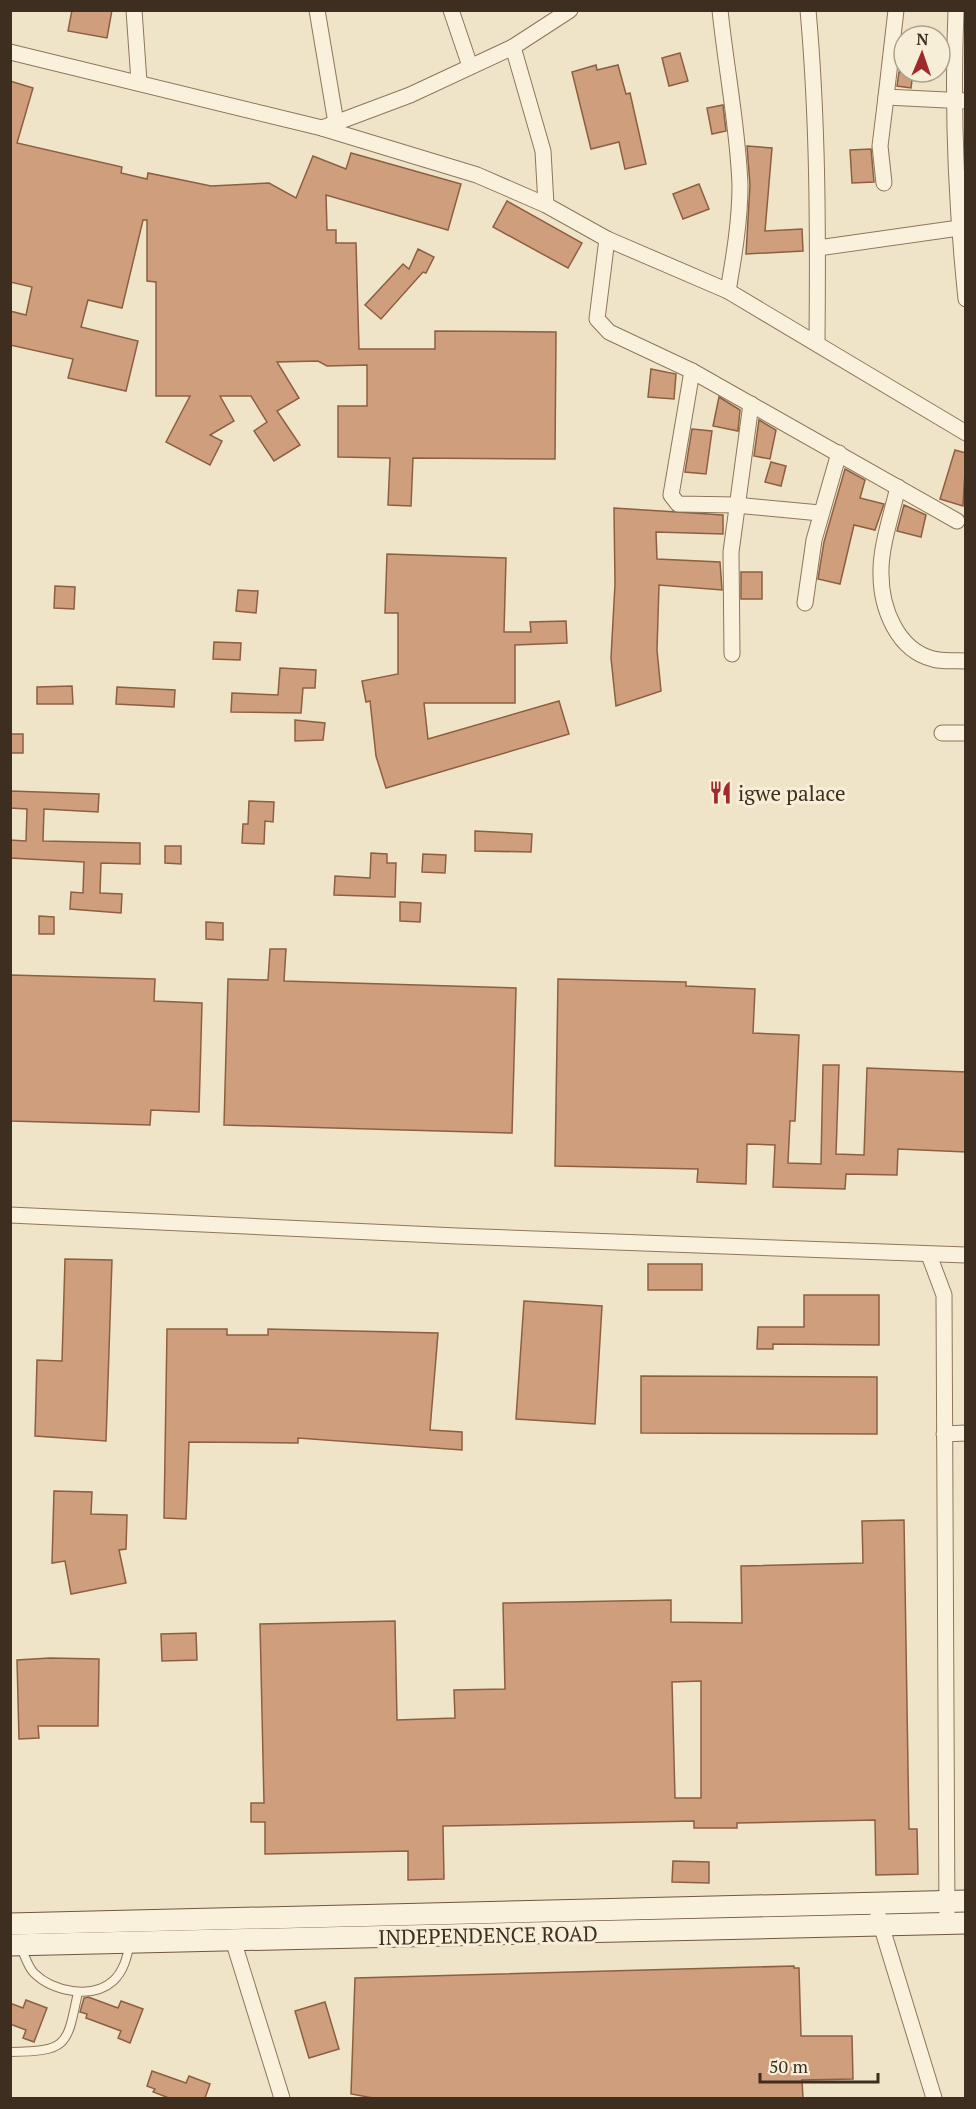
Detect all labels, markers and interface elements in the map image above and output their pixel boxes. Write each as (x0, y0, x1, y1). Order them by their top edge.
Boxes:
north arrow (892, 24, 952, 84)
text: N (916, 28, 929, 50)
place label: igwe palace (738, 779, 845, 807)
restaurant icon: igwe palace (707, 780, 733, 806)
street label: INDEPENDENCE ROAD (378, 1919, 598, 1951)
scale bar (760, 2046, 878, 2084)
text: 50 m (769, 2054, 809, 2078)

